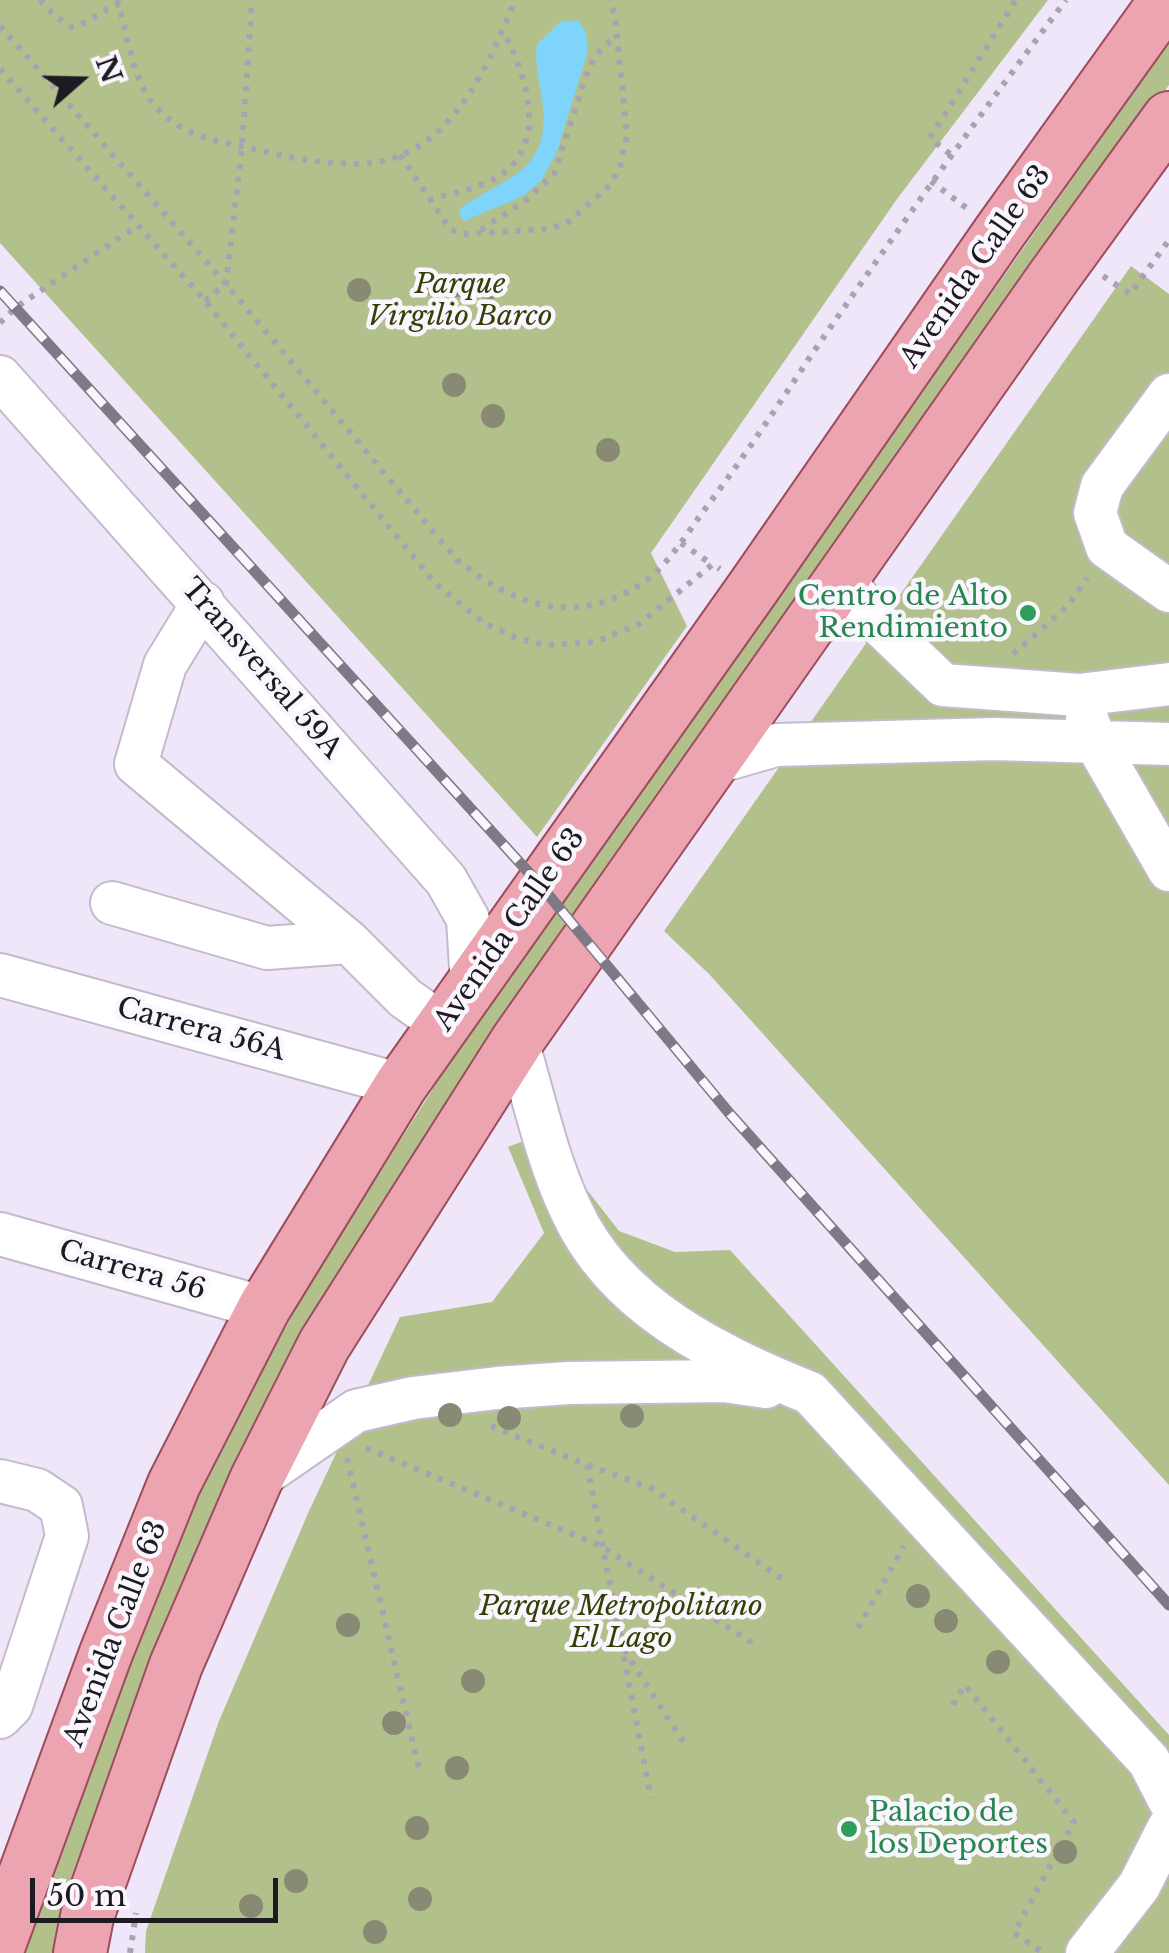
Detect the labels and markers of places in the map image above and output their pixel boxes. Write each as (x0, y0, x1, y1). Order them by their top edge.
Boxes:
place label: Centro de Alto Rendimiento (798, 580, 1008, 646)
marker: Centro de Alto Rendimiento (1017, 602, 1039, 624)
place label: Palacio de los Deportes (869, 1796, 1048, 1862)
marker: Palacio de los Deportes (838, 1818, 860, 1840)

